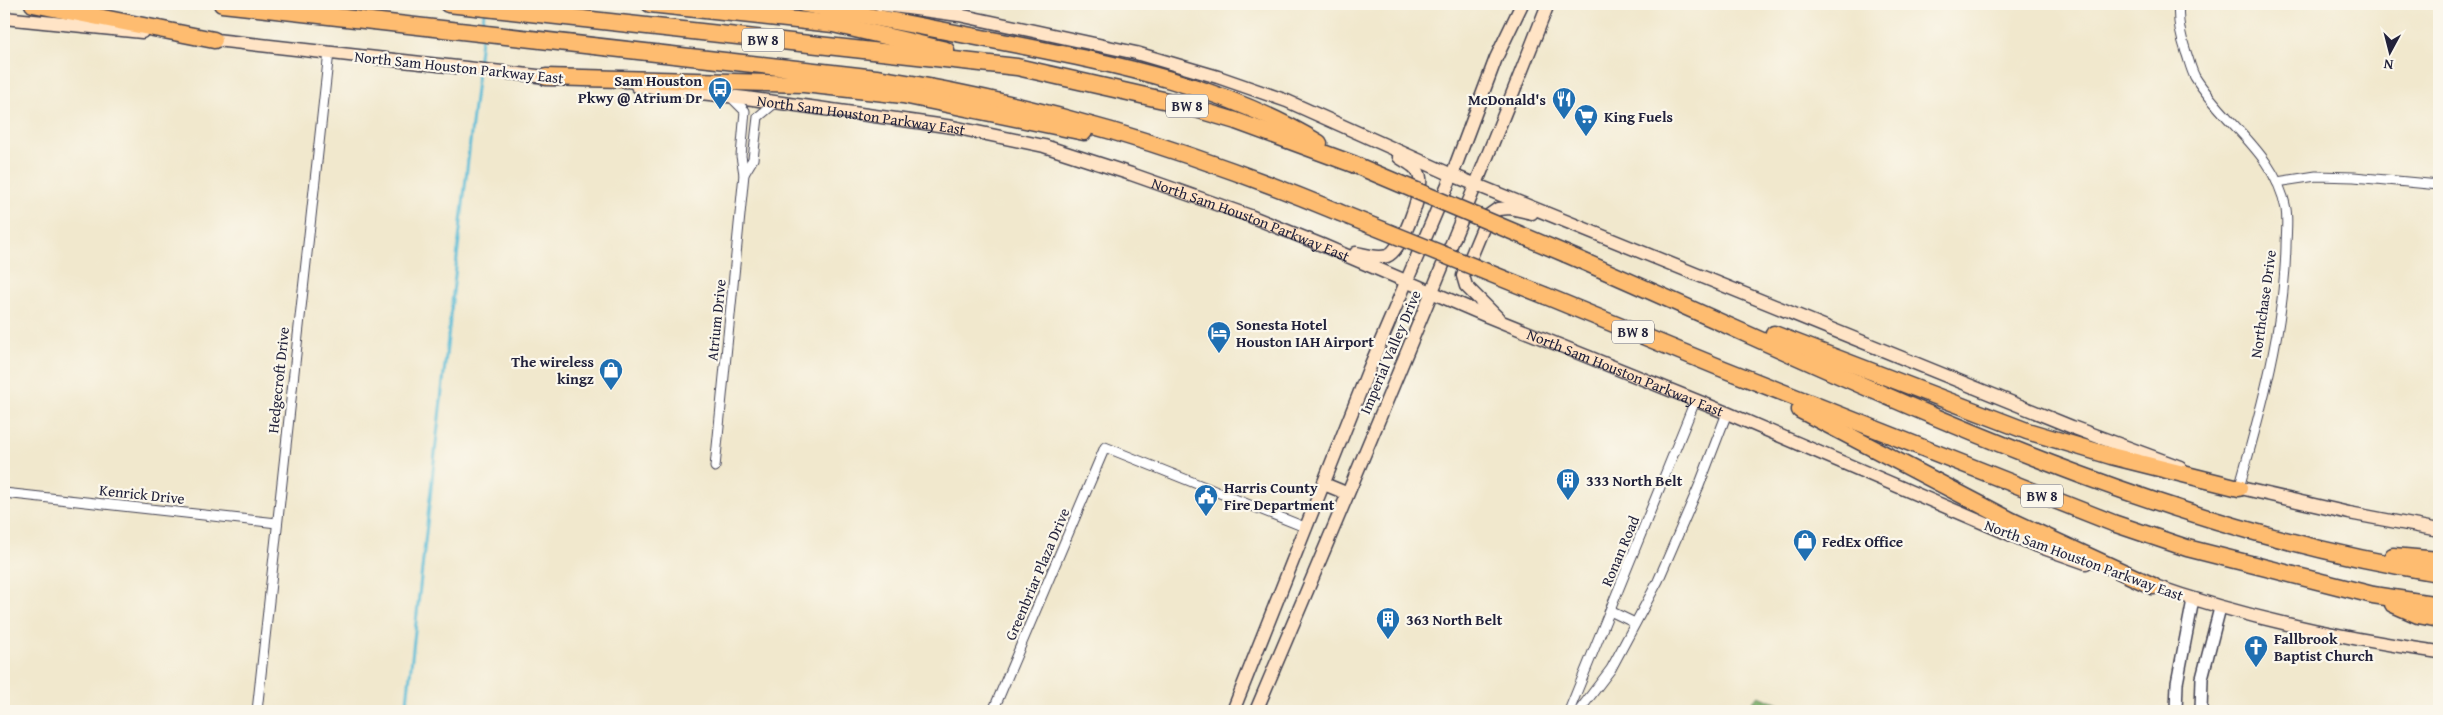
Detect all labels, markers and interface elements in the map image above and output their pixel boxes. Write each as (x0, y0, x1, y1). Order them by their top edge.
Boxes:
road number: BW 8 (742, 28, 784, 52)
north arrow (2366, 28, 2416, 78)
street label: North Sam Houston Parkway East (353, 46, 565, 88)
text: N (2382, 54, 2394, 75)
place label: Sam Houston Pkwy @ Atrium Dr (578, 70, 702, 108)
bus stop icon: Sam Houston Pkwy @ Atrium Dr (707, 76, 733, 110)
restaurant icon: McDonald's (1551, 86, 1577, 120)
street label: North Sam Houston Parkway East (756, 89, 968, 140)
place label: McDonald's (1468, 89, 1546, 110)
road number: BW 8 (1166, 94, 1208, 118)
supermarket icon: King Fuels (1573, 103, 1599, 137)
place label: King Fuels (1604, 106, 1673, 127)
street label: North Sam Houston Parkway East (1149, 172, 1354, 267)
street label: Northchase Drive (2245, 248, 2281, 360)
street label: Atrium Drive (701, 278, 731, 362)
street label: Imperial Valley Drive (1354, 287, 1426, 417)
place label: Sonesta Hotel Houston IAH Airport (1236, 314, 1374, 352)
hotel icon: Sonesta Hotel Houston IAH Airport (1206, 320, 1232, 354)
road number: BW 8 (1612, 321, 1654, 344)
street label: North Sam Houston Parkway East (1524, 323, 1728, 421)
street label: Hedgecroft Drive (262, 326, 294, 434)
place label: The wireless kingz (511, 351, 594, 389)
shop icon: The wireless kingz (598, 357, 624, 391)
building icon: 333 North Belt (1555, 467, 1581, 501)
place label: 333 North Belt (1586, 470, 1683, 491)
place label: Harris County Fire Department (1224, 477, 1335, 515)
street label: Kenrick Drive (98, 479, 186, 509)
public building icon: Harris County Fire Department (1193, 483, 1219, 517)
road number: BW 8 (2021, 484, 2063, 508)
street label: Greenbriar Plaza Drive (1000, 505, 1074, 643)
street label: Ronan Road (1596, 512, 1644, 590)
street label: North Sam Houston Parkway East (1982, 514, 2187, 606)
shop icon: FedEx Office (1792, 528, 1818, 562)
place label: FedEx Office (1822, 531, 1903, 552)
building icon: 363 North Belt (1375, 606, 1401, 640)
place label: 363 North Belt (1406, 609, 1503, 630)
place label: Fallbrook Baptist Church (2274, 628, 2374, 666)
church icon: Fallbrook Baptist Church (2243, 634, 2269, 668)

